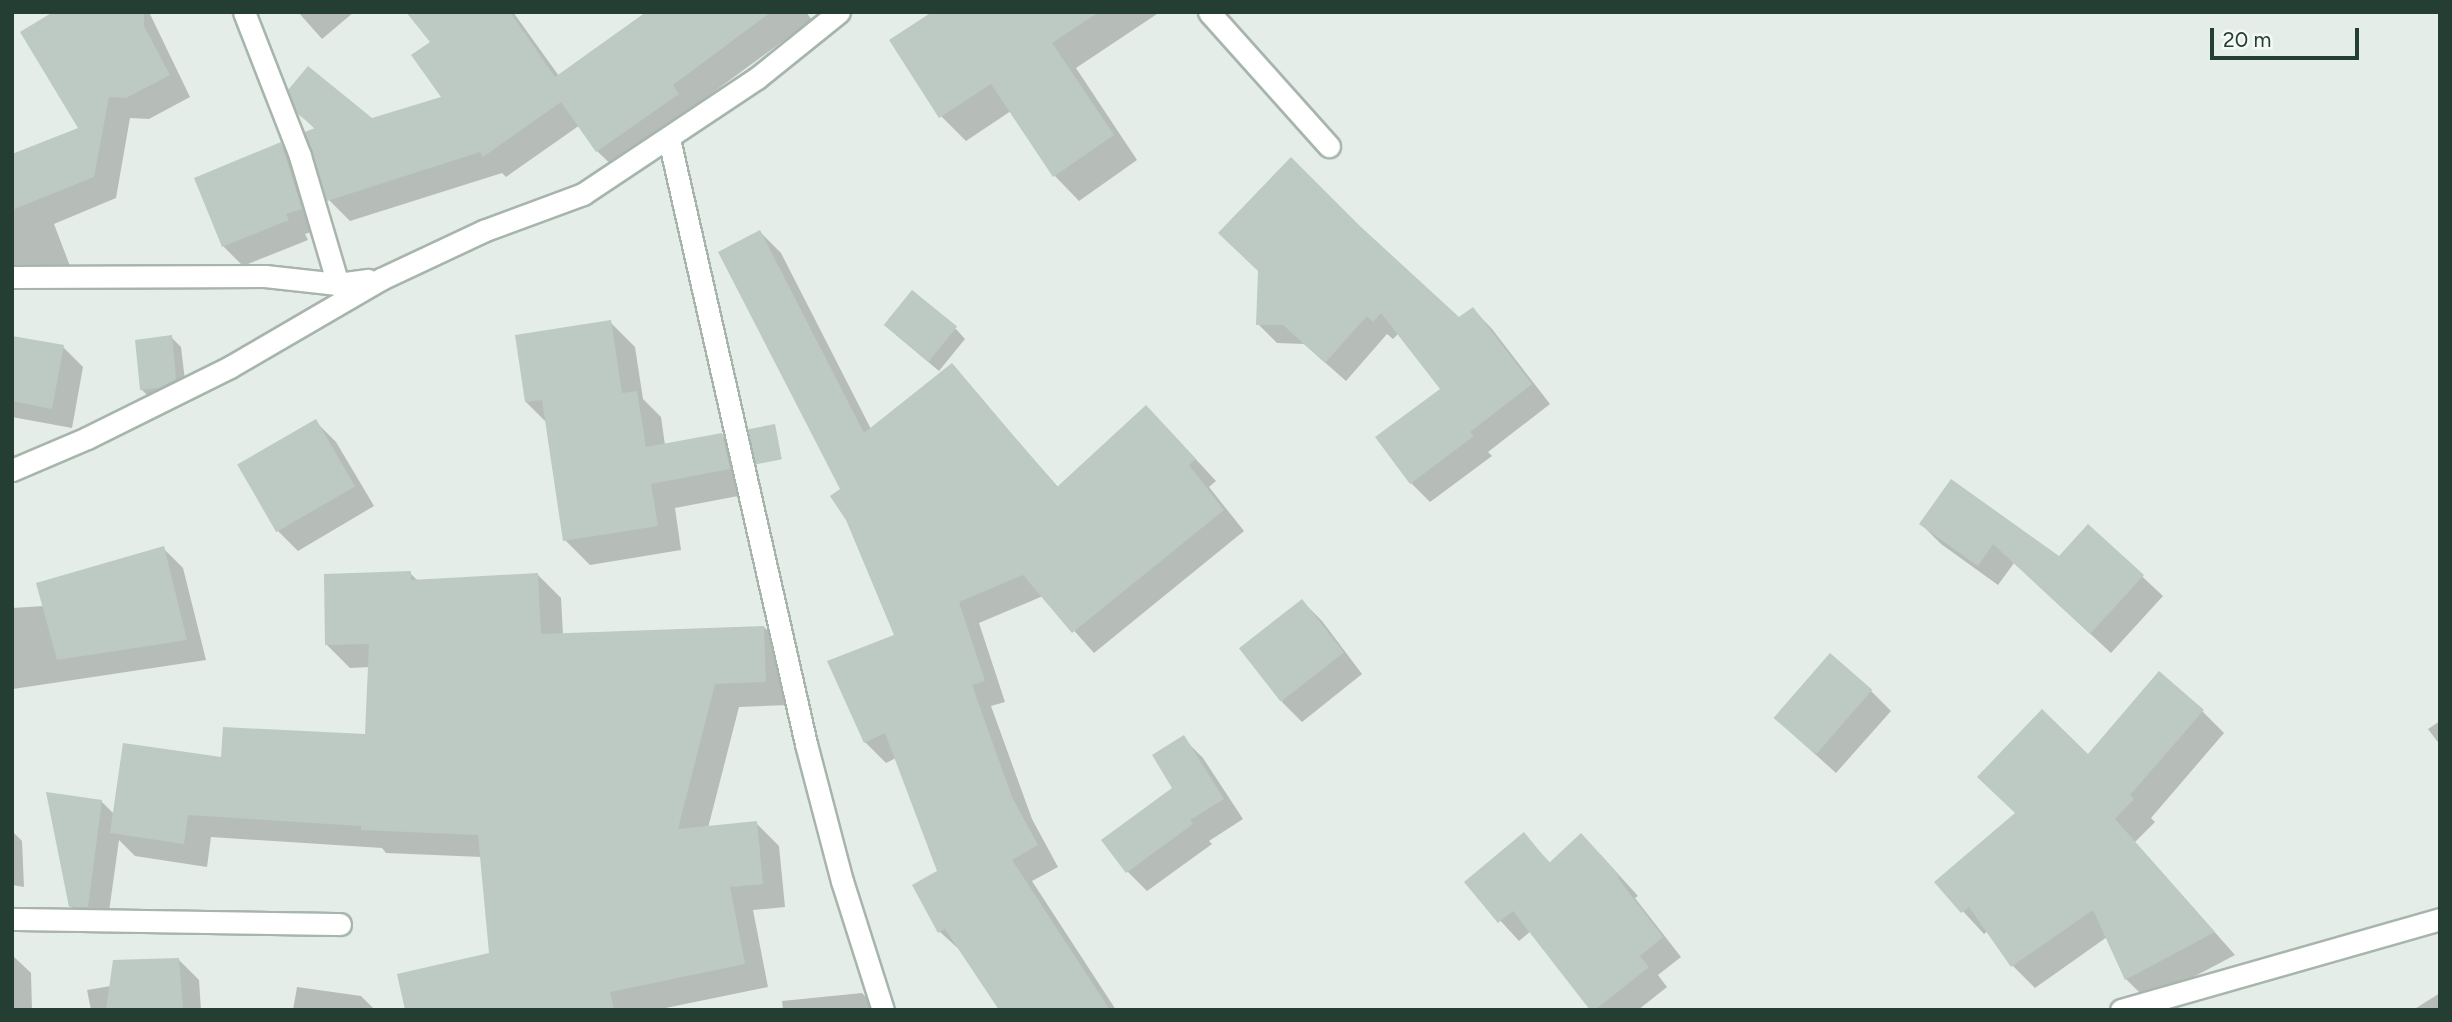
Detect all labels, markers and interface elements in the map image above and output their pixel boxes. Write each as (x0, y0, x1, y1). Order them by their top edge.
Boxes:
scale bar (2214, 14, 2363, 58)
text: 20 m (2223, 27, 2271, 52)

